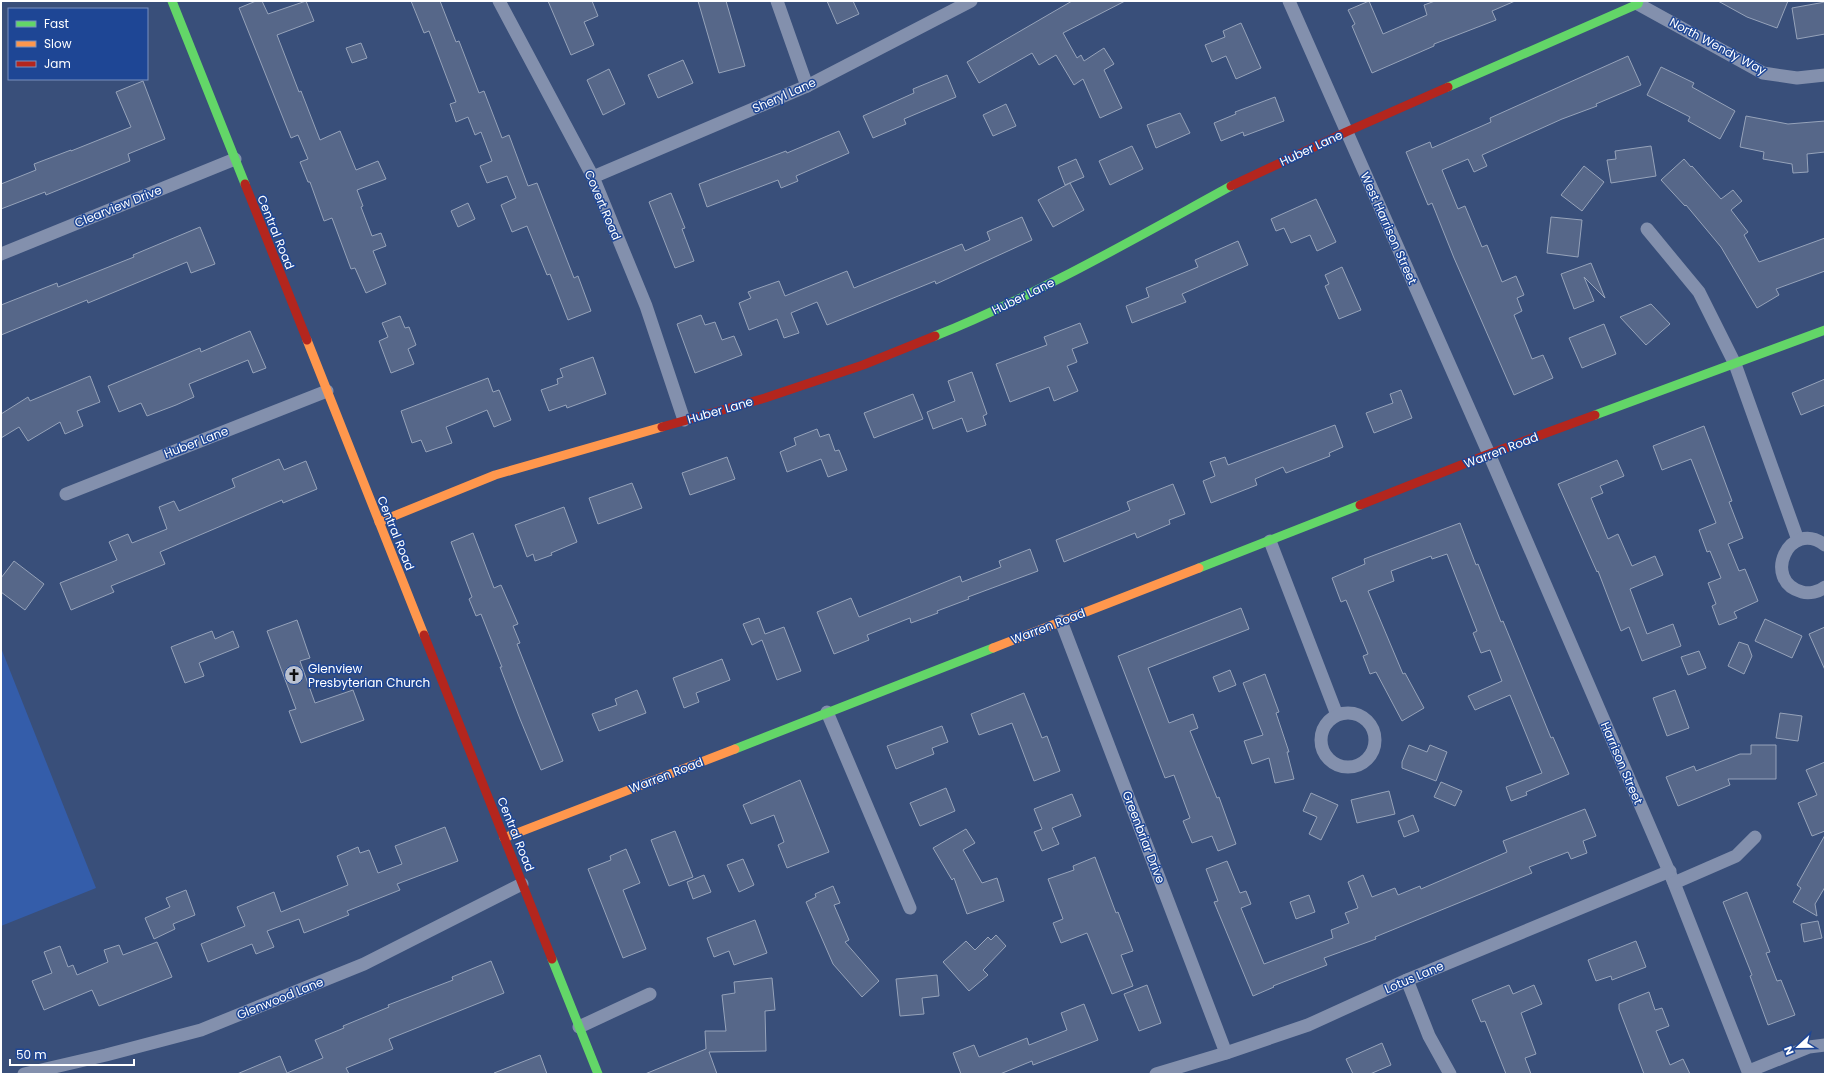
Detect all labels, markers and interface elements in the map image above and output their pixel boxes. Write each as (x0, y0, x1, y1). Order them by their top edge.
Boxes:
legend (8, 8, 148, 80)
street label: North Wendy Way (1667, 13, 1770, 79)
text: Fast (44, 15, 69, 32)
text: Slow (44, 35, 72, 52)
text: Jam (44, 55, 71, 72)
street label: Sheryl Lane (749, 73, 819, 117)
street label: Huber Lane (1277, 126, 1345, 170)
street label: Covert Road (581, 167, 625, 243)
street label: West Harrison Street (1357, 169, 1421, 287)
street label: Clearview Drive (72, 181, 164, 231)
street label: Central Road (253, 192, 299, 272)
street label: Huber Lane (989, 274, 1057, 318)
street label: Huber Lane (685, 393, 755, 427)
street label: Huber Lane (161, 422, 231, 462)
street label: Warren Road (1461, 428, 1541, 472)
street label: Central Road (373, 493, 419, 573)
street label: Warren Road (1008, 604, 1088, 648)
place label: Glenview Presbyterian Church (308, 660, 430, 691)
church icon: Glenview Presbyterian Church (283, 664, 305, 686)
street label: Harrison Street (1597, 719, 1647, 807)
street label: Warren Road (626, 753, 706, 797)
street label: Greenbriar Drive (1119, 788, 1169, 886)
street label: Central Road (493, 794, 539, 874)
street label: Lotus Lane (1382, 957, 1446, 997)
street label: Glenwood Lane (234, 973, 326, 1023)
north arrow (1778, 1027, 1818, 1067)
scale bar (10, 1041, 134, 1067)
text: N (1780, 1044, 1798, 1058)
text: 50 m (16, 1046, 47, 1063)

